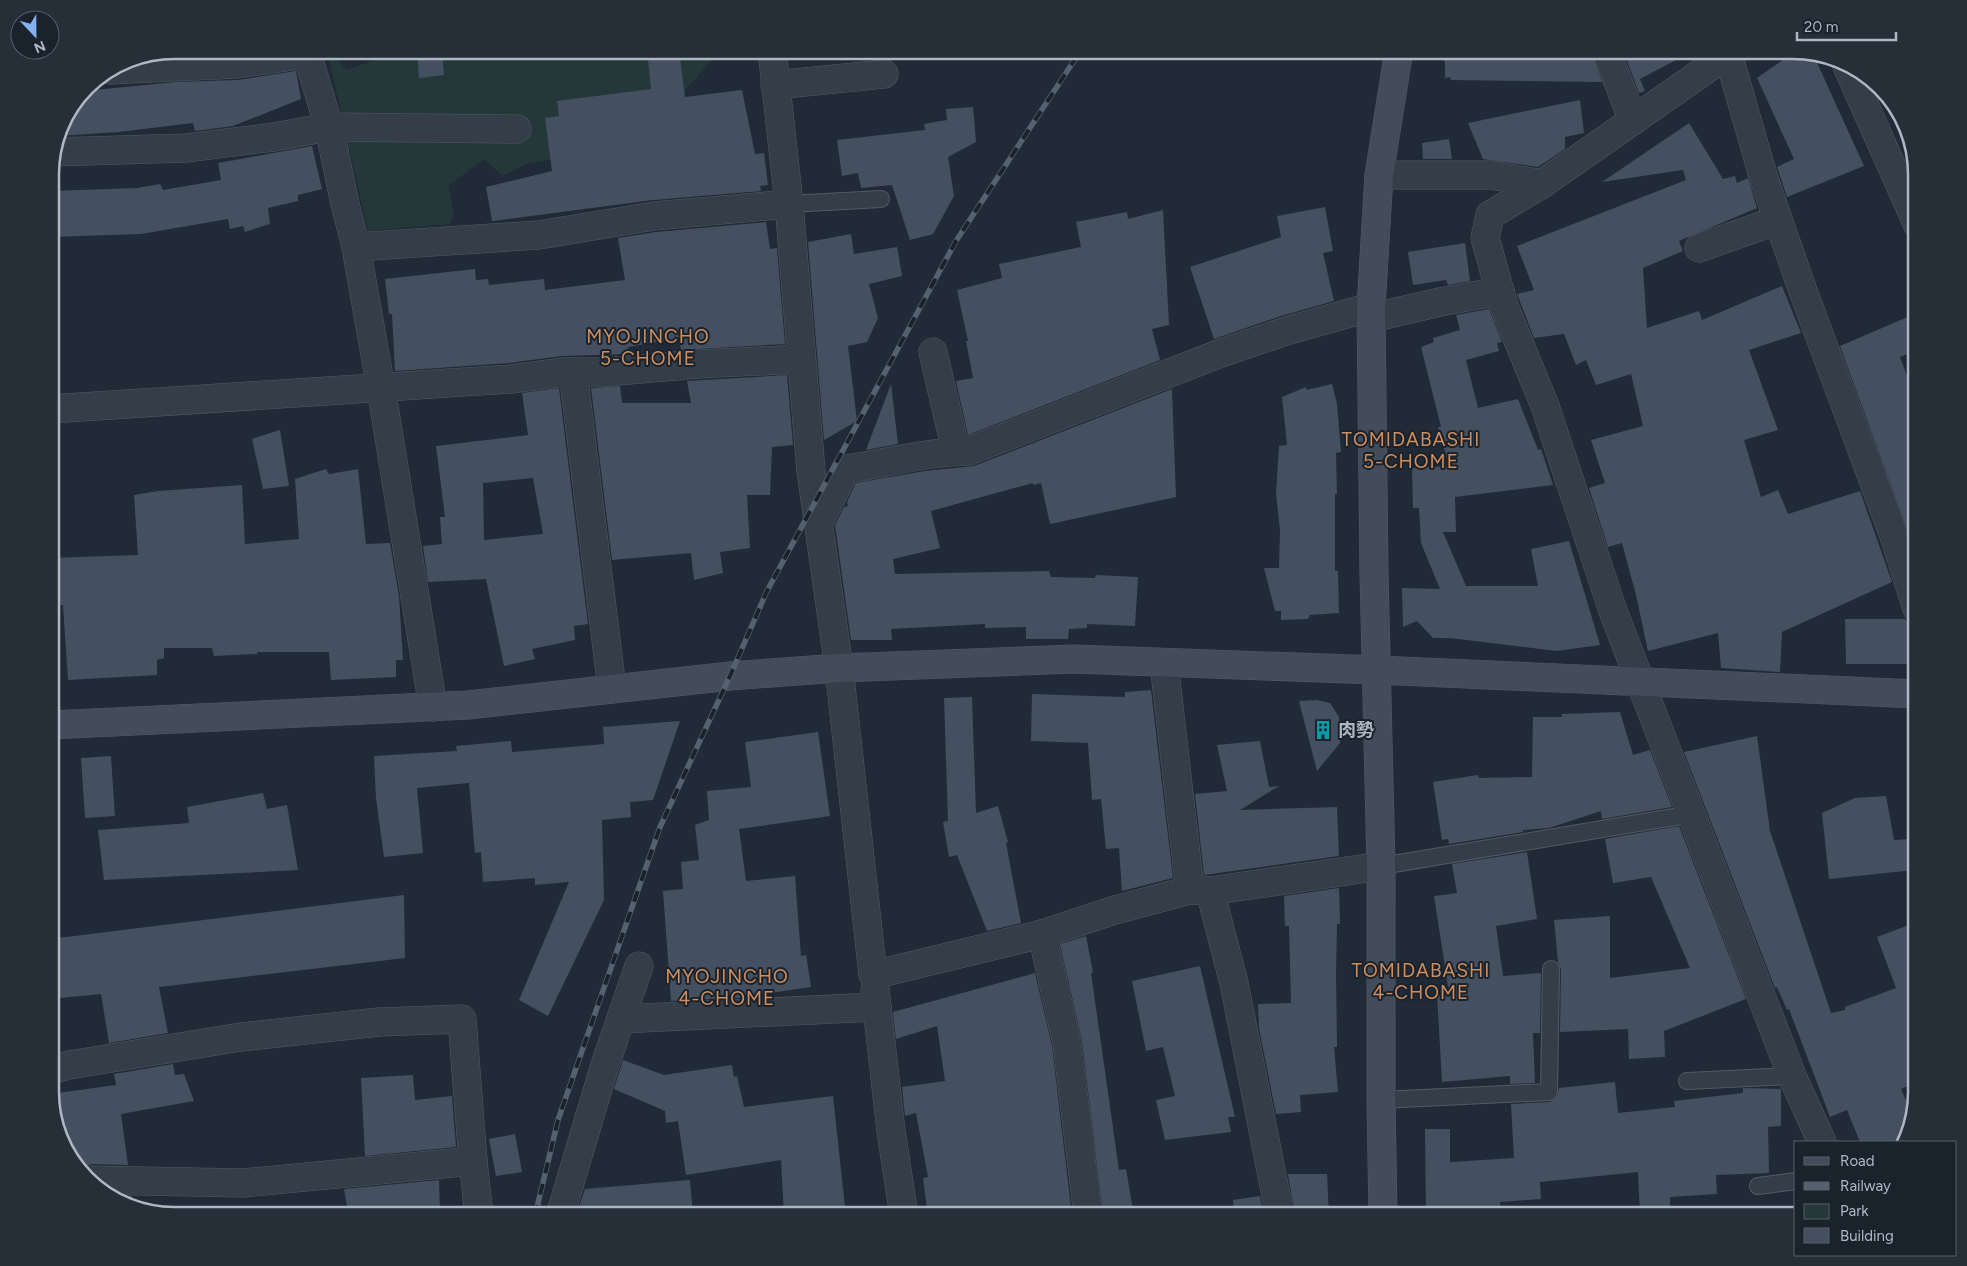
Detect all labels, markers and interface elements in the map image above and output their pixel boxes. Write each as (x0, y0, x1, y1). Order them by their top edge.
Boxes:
north arrow (10, 10, 60, 60)
scale bar (1797, 10, 1896, 42)
text: 20 m (1804, 18, 1838, 36)
text: N (31, 37, 48, 56)
district label: MYOJINCHO 5-CHOME (586, 325, 710, 370)
district label: TOMIDABASHI 5-CHOME (1342, 428, 1480, 473)
building icon: 肉勢 (1312, 719, 1334, 741)
place label: 肉勢 (1338, 719, 1374, 741)
district label: TOMIDABASHI 4-CHOME (1352, 959, 1490, 1004)
district label: MYOJINCHO 4-CHOME (665, 965, 789, 1010)
legend (1794, 1141, 1957, 1256)
text: Road (1840, 1152, 1875, 1170)
text: Railway (1840, 1177, 1891, 1195)
text: Park (1840, 1202, 1869, 1220)
text: Building (1840, 1227, 1894, 1245)

